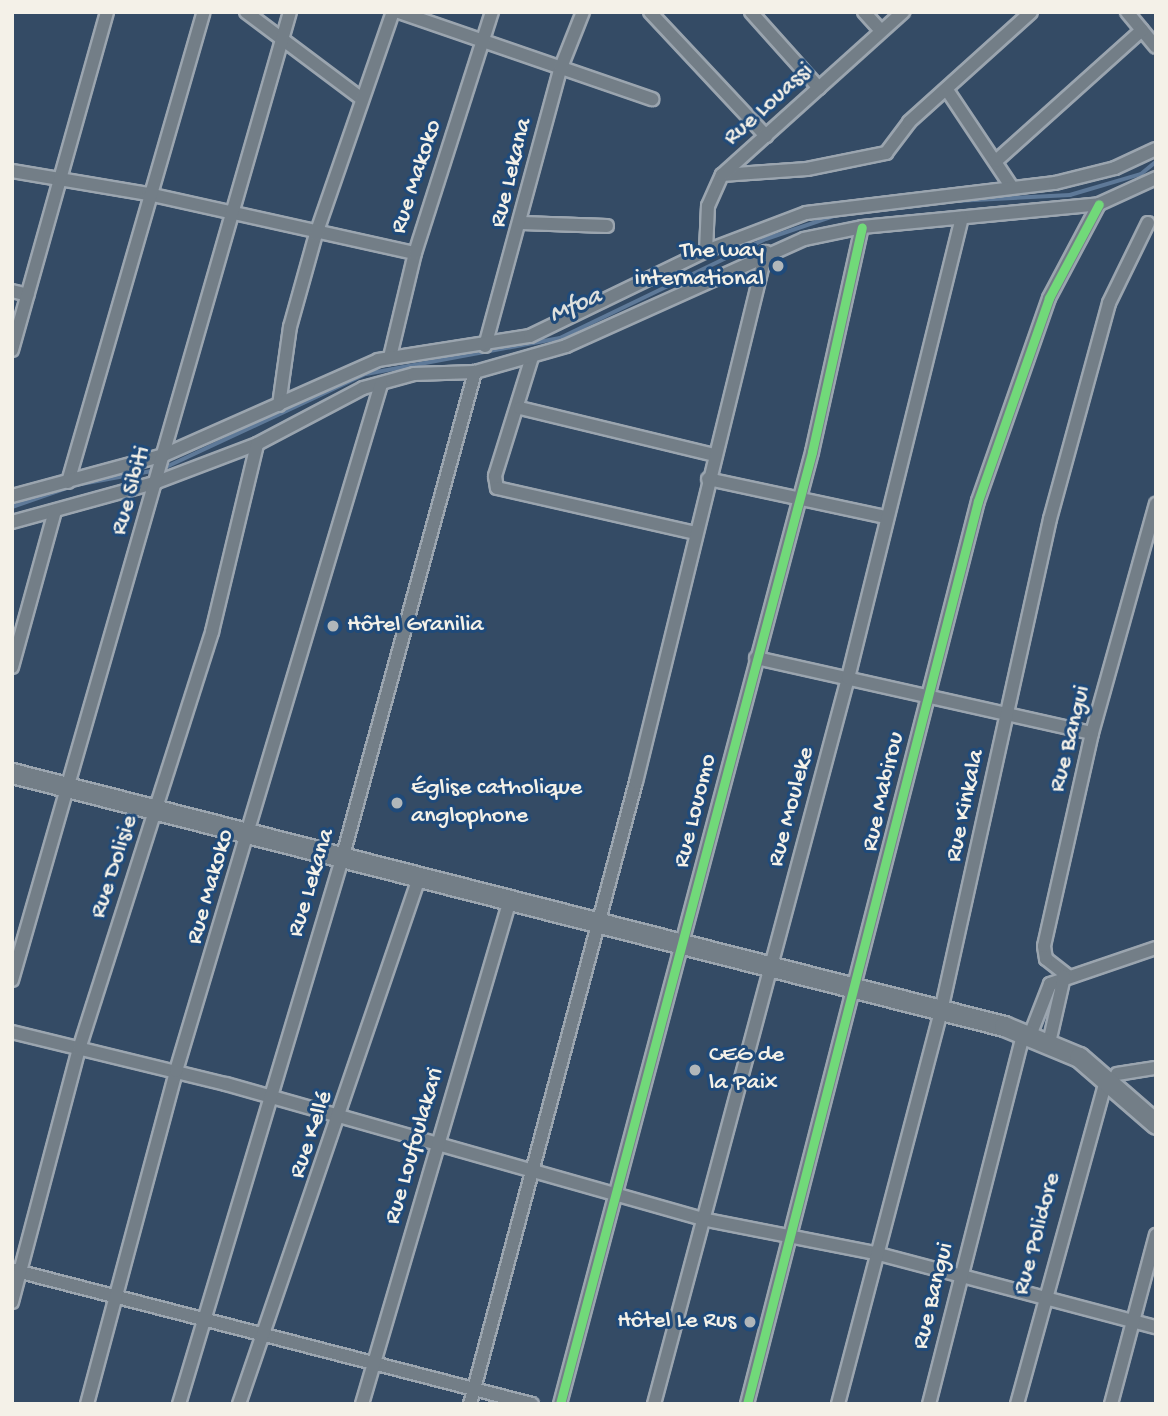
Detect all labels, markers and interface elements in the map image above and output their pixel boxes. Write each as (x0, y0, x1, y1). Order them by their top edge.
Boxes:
street label: Rue Louassi (718, 57, 820, 153)
street label: Rue Lekana (485, 115, 539, 231)
street label: Rue Makoko (385, 116, 449, 238)
place label: The way international (635, 238, 764, 294)
marker: The way international (770, 258, 786, 274)
water label: Mfoa (545, 282, 607, 332)
street label: Rue Sibiti (106, 443, 158, 539)
place label: Hôtel Granilia (347, 612, 484, 640)
marker: Hôtel Granilia (325, 618, 341, 634)
street label: Rue Bangui (1044, 683, 1098, 795)
street label: Rue Mabirou (856, 729, 912, 855)
street label: Rue Mouleke (762, 744, 822, 870)
street label: Rue Kinkala (940, 747, 992, 865)
street label: Rue Louomo (668, 751, 724, 871)
place label: Église catholique anglophone (411, 775, 582, 831)
marker: Église catholique anglophone (389, 795, 405, 811)
street label: Rue Dolisie (85, 812, 145, 922)
street label: Rue Lekana (282, 825, 342, 941)
street label: Rue Makoko (181, 826, 241, 948)
place label: CEG de la Paix (709, 1042, 784, 1098)
marker: CEG de la Paix (687, 1062, 703, 1078)
street label: Rue Loufoulakari (379, 1064, 451, 1228)
street label: Rue Kellé (284, 1088, 340, 1182)
street label: Rue Polidore (1008, 1170, 1068, 1298)
street label: Rue Bangui (907, 1240, 961, 1352)
place label: Hôtel Le Rus (617, 1308, 736, 1336)
marker: Hôtel Le Rus (742, 1314, 758, 1330)

